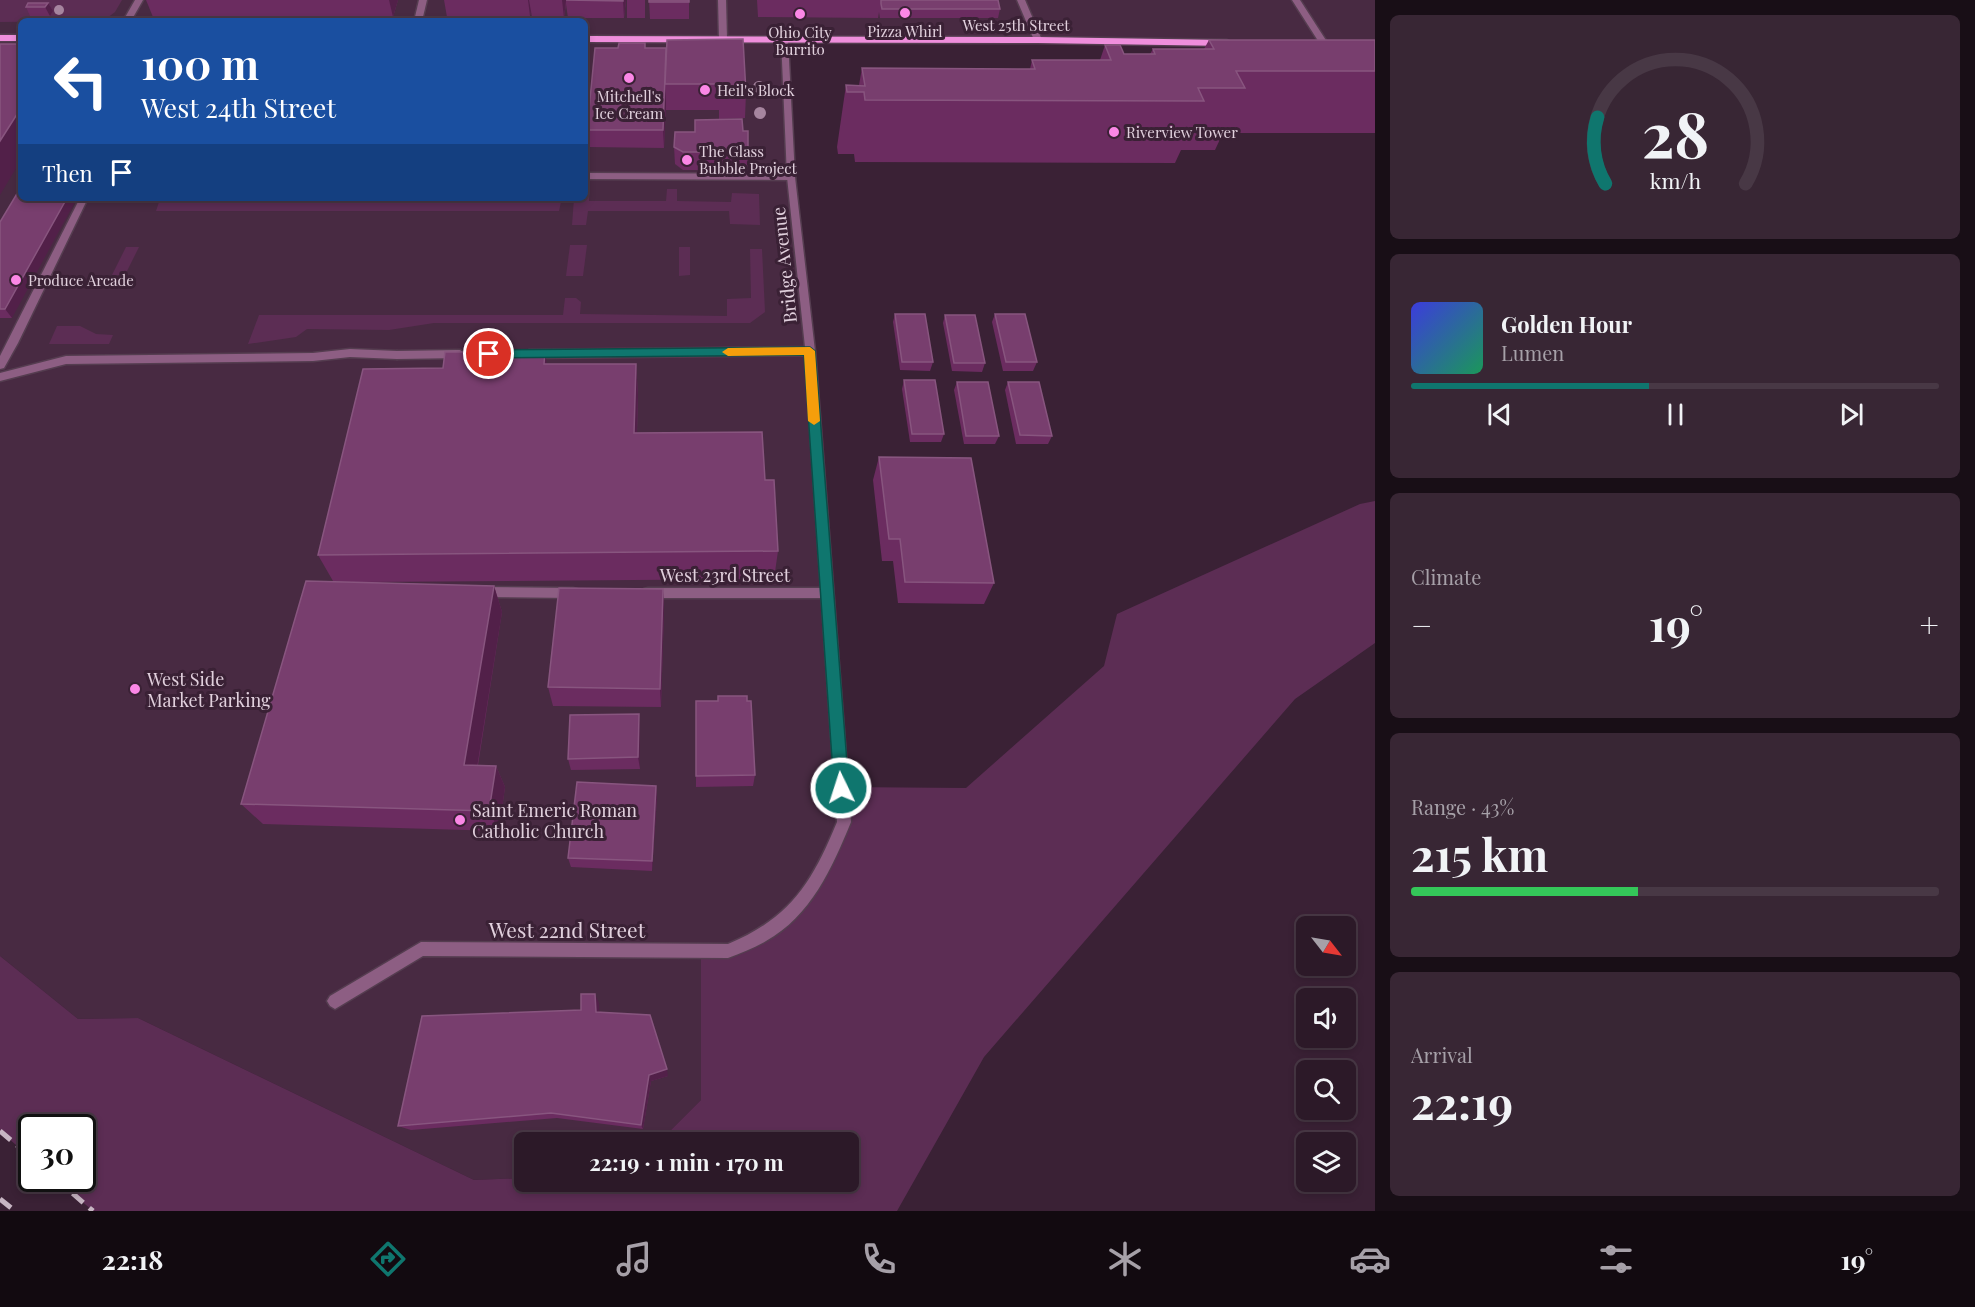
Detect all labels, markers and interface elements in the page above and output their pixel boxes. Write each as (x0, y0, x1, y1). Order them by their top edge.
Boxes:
marker: Pizza Whirl (898, 6, 912, 20)
marker: Ohio City Burrito (793, 7, 807, 21)
street label: West 25th Street (961, 15, 1070, 35)
place label: Pizza Whirl (867, 21, 943, 41)
place label: Ohio City Burrito (768, 22, 832, 59)
text: 100 m (141, 35, 259, 91)
icon: left (42, 42, 120, 120)
marker: Mitchell's Ice Cream (622, 71, 636, 85)
place label: Heil's Block (717, 80, 795, 100)
marker: Heil's Block (698, 83, 712, 97)
place label: Mitchell's Ice Cream (595, 86, 664, 123)
text: West 24th Street (141, 89, 336, 125)
text: 28 (1641, 90, 1709, 174)
place label: Riverview Tower (1126, 122, 1238, 142)
marker: Riverview Tower (1107, 125, 1121, 139)
place label: The Glass Bubble Project (699, 141, 798, 178)
marker: The Glass Bubble Project (680, 153, 694, 167)
icon: arrive (105, 156, 138, 189)
text: Then (42, 158, 93, 188)
text: km/h (1649, 166, 1701, 194)
street label: Bridge Avenue (766, 206, 802, 324)
place label: Produce Arcade (28, 270, 134, 290)
marker: Produce Arcade (9, 273, 23, 287)
text: Golden Hour (1501, 309, 1632, 339)
pin (463, 328, 514, 379)
icon: arrive (472, 337, 505, 370)
text: Lumen (1501, 339, 1564, 366)
icon: previous (1483, 398, 1516, 431)
icon: pause (1659, 398, 1692, 431)
icon: next (1835, 398, 1868, 431)
street label: West 23rd Street (659, 563, 791, 587)
text: Climate (1411, 563, 1481, 590)
text: 19° (1649, 593, 1703, 653)
text: − (1411, 602, 1432, 646)
text: + (1920, 602, 1939, 646)
place label: West Side Market Parking (146, 667, 271, 712)
marker: West Side Market Parking (128, 682, 142, 696)
position arrow (809, 756, 873, 820)
text: Range · 43% (1411, 793, 1514, 820)
place label: Saint Emeric Roman Catholic Church (472, 798, 637, 843)
marker: Saint Emeric Roman Catholic Church (453, 813, 467, 827)
text: 215 km (1411, 823, 1548, 883)
street label: West 22nd Street (488, 915, 646, 943)
north arrow (1296, 916, 1356, 976)
map controls (1296, 916, 1356, 1192)
button: sound (1296, 988, 1356, 1048)
text: Arrival (1411, 1041, 1473, 1068)
button: search (1296, 1060, 1356, 1120)
text: 22:19 (1411, 1071, 1513, 1131)
speed limit sign: 30 (18, 1114, 96, 1192)
button: layers (1296, 1132, 1356, 1192)
text: 22:19 · 1 min · 170 m (589, 1147, 784, 1177)
icon: directions (367, 1238, 409, 1280)
icon: music (613, 1238, 655, 1280)
icon: phone (858, 1238, 900, 1280)
icon: climate (1104, 1238, 1146, 1280)
icon: car (1349, 1238, 1391, 1280)
icon: filters (1595, 1238, 1637, 1280)
text: 22:18 (102, 1241, 163, 1277)
text: 19° (1841, 1241, 1873, 1277)

